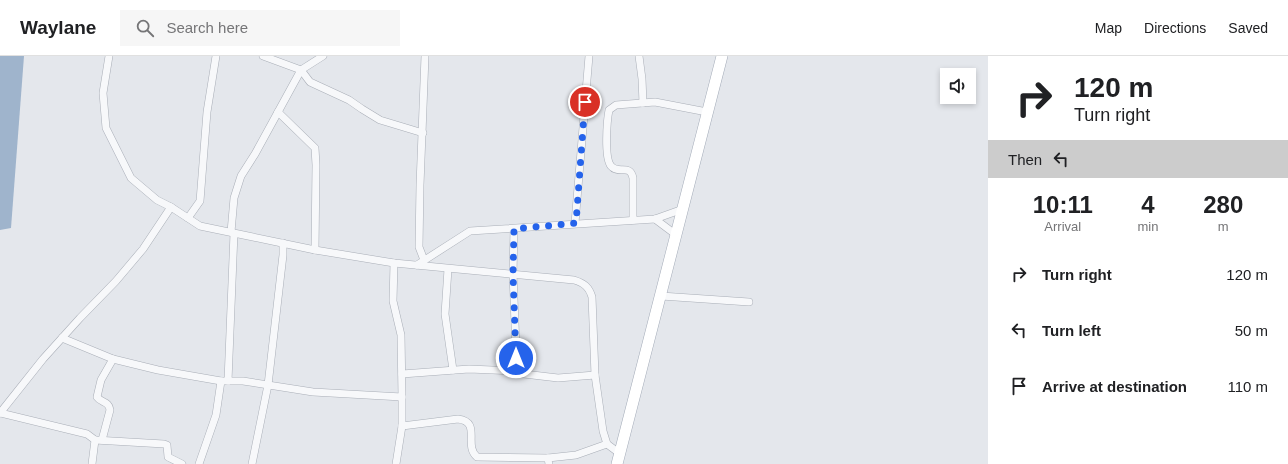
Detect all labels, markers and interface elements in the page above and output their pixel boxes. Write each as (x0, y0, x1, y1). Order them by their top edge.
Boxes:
search box (120, 10, 400, 46)
text: Waylane (20, 17, 96, 38)
icon: search (134, 17, 156, 39)
text: Search here (166, 19, 248, 36)
text: Map (1095, 20, 1122, 36)
text: Directions (1144, 20, 1206, 36)
text: Saved (1228, 20, 1268, 36)
map controls (940, 68, 976, 104)
button: sound (940, 68, 976, 104)
icon: right (1008, 72, 1060, 124)
text: 120 m (1074, 72, 1153, 103)
pin (568, 85, 602, 119)
icon: arrive (574, 91, 596, 113)
text: Turn right (1074, 105, 1150, 125)
icon: left (1050, 148, 1072, 170)
text: Then (1008, 151, 1042, 168)
text: 10:11 (1033, 191, 1093, 218)
text: 4 (1141, 191, 1155, 218)
text: 280 (1203, 191, 1243, 218)
text: Arrival (1044, 219, 1081, 234)
text: min (1138, 219, 1158, 234)
text: m (1218, 219, 1229, 234)
icon: right (1008, 263, 1030, 285)
text: Turn right (1042, 266, 1112, 283)
text: 120 m (1226, 266, 1268, 283)
icon: left (1008, 319, 1030, 341)
text: Turn left (1042, 322, 1101, 339)
text: 50 m (1235, 322, 1268, 339)
position arrow (495, 337, 537, 379)
icon: arrive (1008, 375, 1030, 397)
text: Arrive at destination (1042, 378, 1187, 395)
text: 110 m (1227, 378, 1268, 395)

